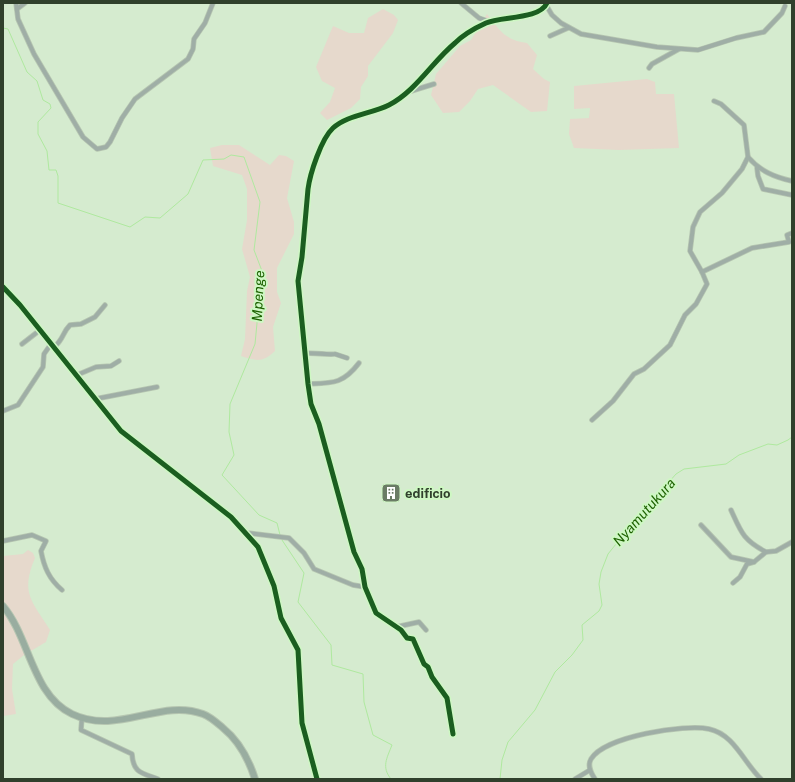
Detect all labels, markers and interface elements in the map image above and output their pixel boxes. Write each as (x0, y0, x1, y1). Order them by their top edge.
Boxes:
water label: Mpenge (249, 270, 267, 322)
water label: Nyamutukura (610, 475, 678, 549)
building icon: edificio (380, 482, 402, 504)
place label: edificio (405, 486, 451, 501)

